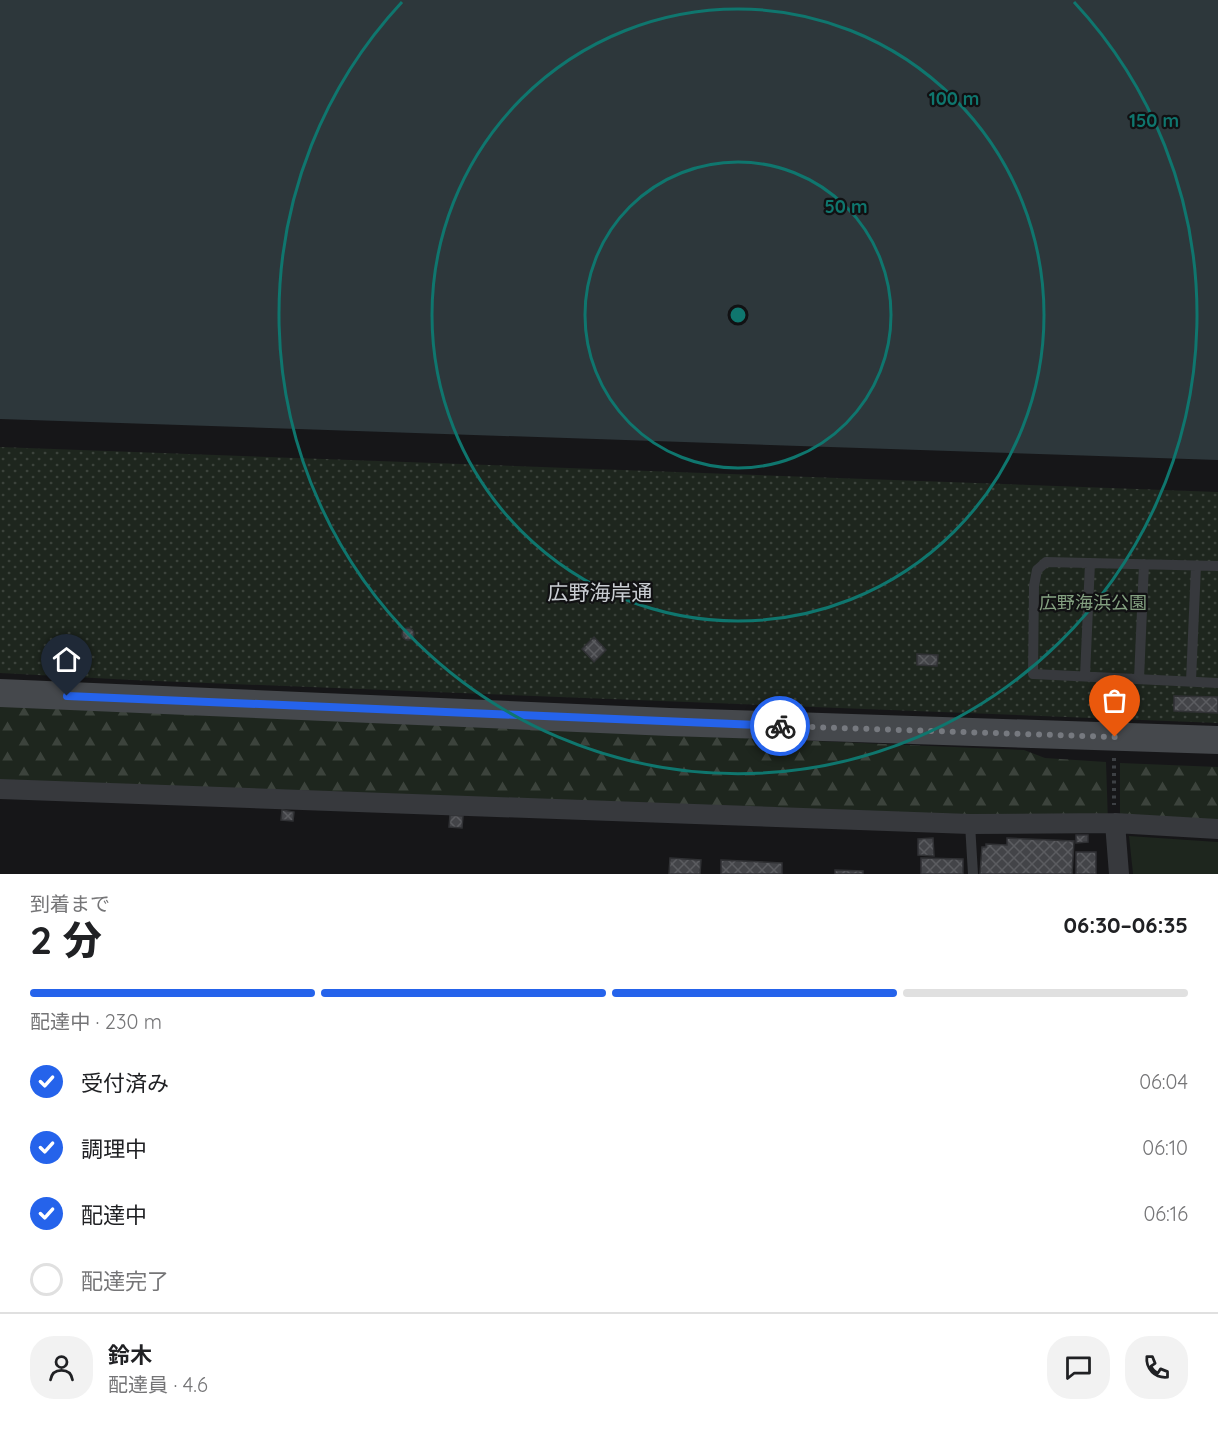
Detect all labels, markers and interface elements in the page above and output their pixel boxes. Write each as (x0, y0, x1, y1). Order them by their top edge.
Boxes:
text: 100 m (929, 87, 979, 110)
text: 150 m (1129, 109, 1179, 132)
text: 50 m (824, 195, 868, 218)
centre of rings (728, 305, 748, 325)
district label: 広野海岸通 (548, 579, 653, 605)
park label: 広野海浜公園 (1039, 591, 1147, 614)
pin (41, 634, 92, 696)
icon: home (50, 643, 83, 676)
pin (1089, 675, 1140, 737)
icon: bag (1098, 684, 1131, 717)
courier (750, 696, 810, 756)
icon: bike (764, 710, 797, 743)
text: 到着まで (30, 891, 110, 916)
text: 06:30–06:35 (1063, 911, 1188, 939)
text: 2 分 (30, 915, 102, 964)
text: 配達中 · 230 m (30, 1009, 162, 1034)
icon: check (30, 1065, 63, 1098)
text: 受付済み (81, 1069, 169, 1097)
text: 06:04 (1139, 1069, 1188, 1094)
icon: check (30, 1131, 63, 1164)
text: 調理中 (81, 1135, 147, 1163)
text: 06:10 (1142, 1135, 1188, 1160)
icon: check (30, 1197, 63, 1230)
text: 配達中 (81, 1201, 147, 1229)
text: 06:16 (1143, 1201, 1188, 1226)
text: 配達完了 (81, 1267, 169, 1295)
button: person (30, 1336, 93, 1399)
button: chat (1047, 1336, 1110, 1399)
button: phone (1125, 1336, 1188, 1399)
text: 鈴木 (108, 1341, 152, 1369)
text: 配達員 · 4.6 (108, 1372, 208, 1397)

